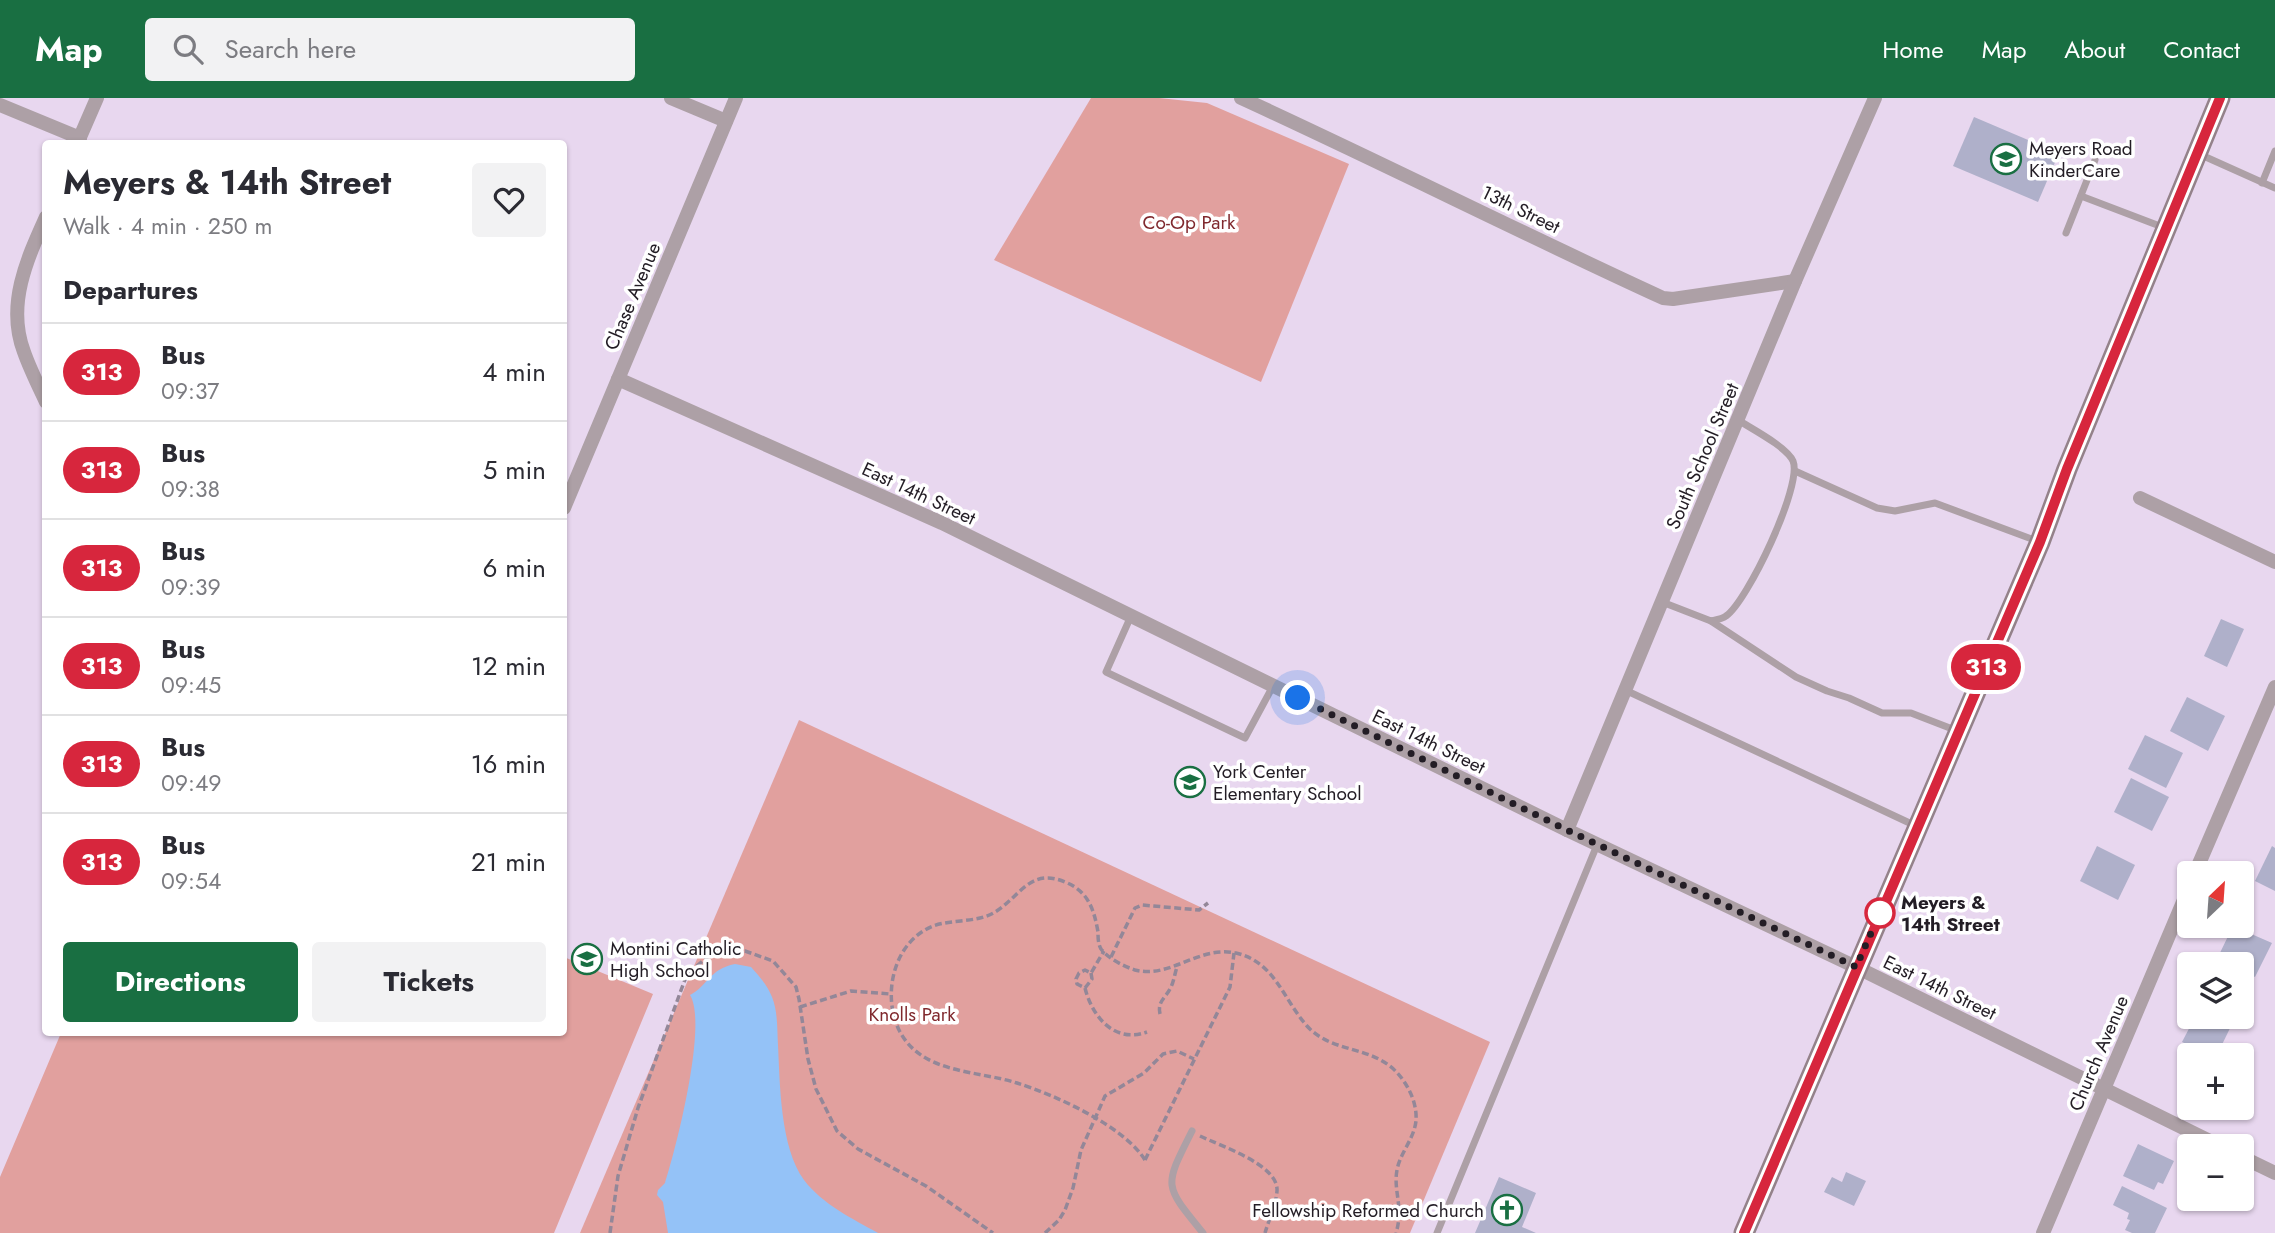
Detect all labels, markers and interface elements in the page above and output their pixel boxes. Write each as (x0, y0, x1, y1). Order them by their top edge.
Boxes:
search box (145, 18, 635, 81)
text: Map (35, 26, 103, 73)
icon: search (169, 30, 207, 68)
text: Search here (225, 30, 356, 68)
text: Home (1882, 32, 1944, 67)
text: Map (1982, 32, 2026, 67)
text: About (2064, 32, 2125, 67)
text: Contact (2163, 32, 2240, 67)
place label: Meyers Road KinderCare (2029, 135, 2133, 184)
school or university icon: Meyers Road KinderCare (1989, 142, 2023, 176)
text: Meyers & 14th Street (63, 159, 391, 206)
button: heart (472, 163, 546, 237)
street label: 13th Street (1477, 179, 1565, 240)
text: Walk · 4 min · 250 m (63, 209, 272, 243)
park label: Co-Op Park (1143, 209, 1236, 236)
street label: Chase Avenue (598, 238, 667, 354)
text: Departures (63, 271, 198, 309)
text: Bus (161, 336, 205, 374)
text: 4 min (482, 353, 546, 391)
text: 313 (80, 354, 123, 389)
text: 09:37 (161, 374, 219, 408)
street label: South School Street (1659, 378, 1746, 534)
text: Bus (161, 434, 205, 472)
text: 5 min (483, 451, 546, 489)
text: 313 (80, 452, 123, 487)
street label: East 14th Street (857, 455, 980, 532)
text: 09:38 (161, 472, 220, 506)
text: Bus (161, 532, 205, 570)
text: 6 min (483, 549, 546, 587)
text: 313 (80, 550, 123, 585)
text: 09:39 (161, 570, 221, 604)
text: Bus (161, 630, 205, 668)
line badge: 313 (1946, 644, 2026, 690)
text: 12 min (471, 647, 546, 685)
text: 313 (80, 648, 123, 683)
text: 313 (1965, 649, 2007, 684)
text: 09:45 (161, 668, 221, 702)
your location (1280, 680, 1315, 715)
street label: East 14th Street (1368, 702, 1490, 781)
text: Bus (161, 728, 205, 766)
text: 16 min (471, 745, 546, 783)
text: 313 (80, 746, 123, 781)
place label: York Center Elementary School (1213, 758, 1362, 807)
school or university icon: York Center Elementary School (1173, 765, 1207, 799)
text: 09:49 (161, 766, 222, 800)
text: Bus (161, 826, 205, 864)
text: 21 min (471, 843, 546, 881)
text: 313 (80, 844, 123, 879)
north arrow (2177, 861, 2254, 938)
map controls (2177, 861, 2254, 1211)
text: 09:54 (161, 864, 221, 898)
place label: Meyers & 14th Street (1901, 889, 2000, 938)
marker: Meyers & 14th Street (1865, 898, 1895, 928)
place label: Montini Catholic High School (610, 935, 741, 984)
button: Directions (63, 942, 298, 1022)
button: Tickets (312, 942, 546, 1022)
school or university icon: Montini Catholic High School (570, 942, 604, 976)
street label: East 14th Street (1879, 948, 2001, 1027)
button: layers (2177, 952, 2254, 1029)
street label: Church Avenue (2062, 991, 2135, 1115)
park label: Knolls Park (868, 1001, 956, 1028)
button: + (2177, 1043, 2254, 1120)
button: − (2177, 1134, 2254, 1211)
church icon: Fellowship Reformed Church (1490, 1193, 1524, 1227)
place label: Fellowship Reformed Church (1252, 1197, 1484, 1224)

